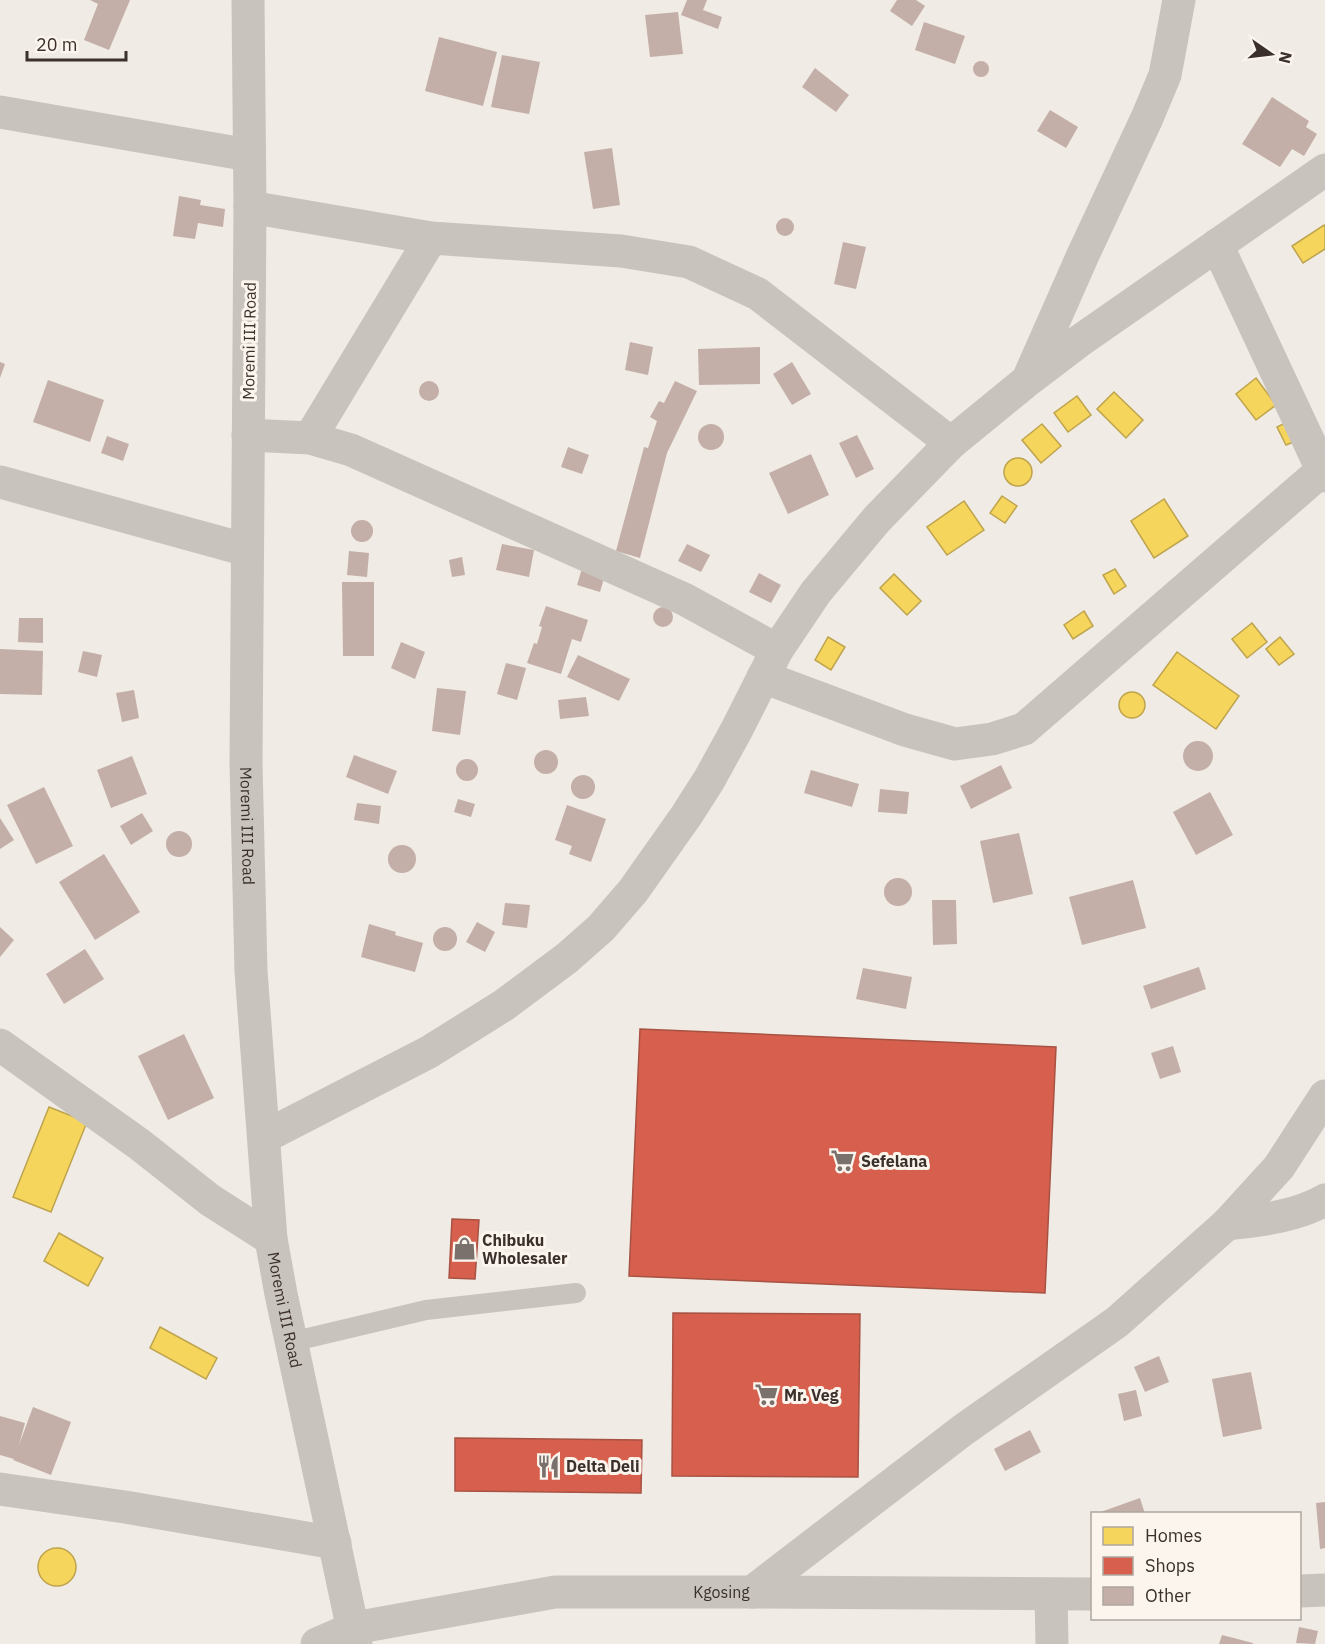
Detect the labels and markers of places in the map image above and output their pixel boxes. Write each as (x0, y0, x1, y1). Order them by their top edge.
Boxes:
supermarket icon: Sefelana (830, 1148, 856, 1174)
place label: Sefelana (861, 1151, 927, 1171)
place label: Chibuku Wholesaler (482, 1230, 568, 1268)
shop icon: Chibuku Wholesaler (451, 1236, 477, 1262)
supermarket icon: Mr. Veg (753, 1382, 779, 1408)
place label: Mr. Veg (784, 1385, 839, 1405)
restaurant icon: Delta Deli (535, 1453, 561, 1479)
place label: Delta Deli (566, 1456, 640, 1476)

